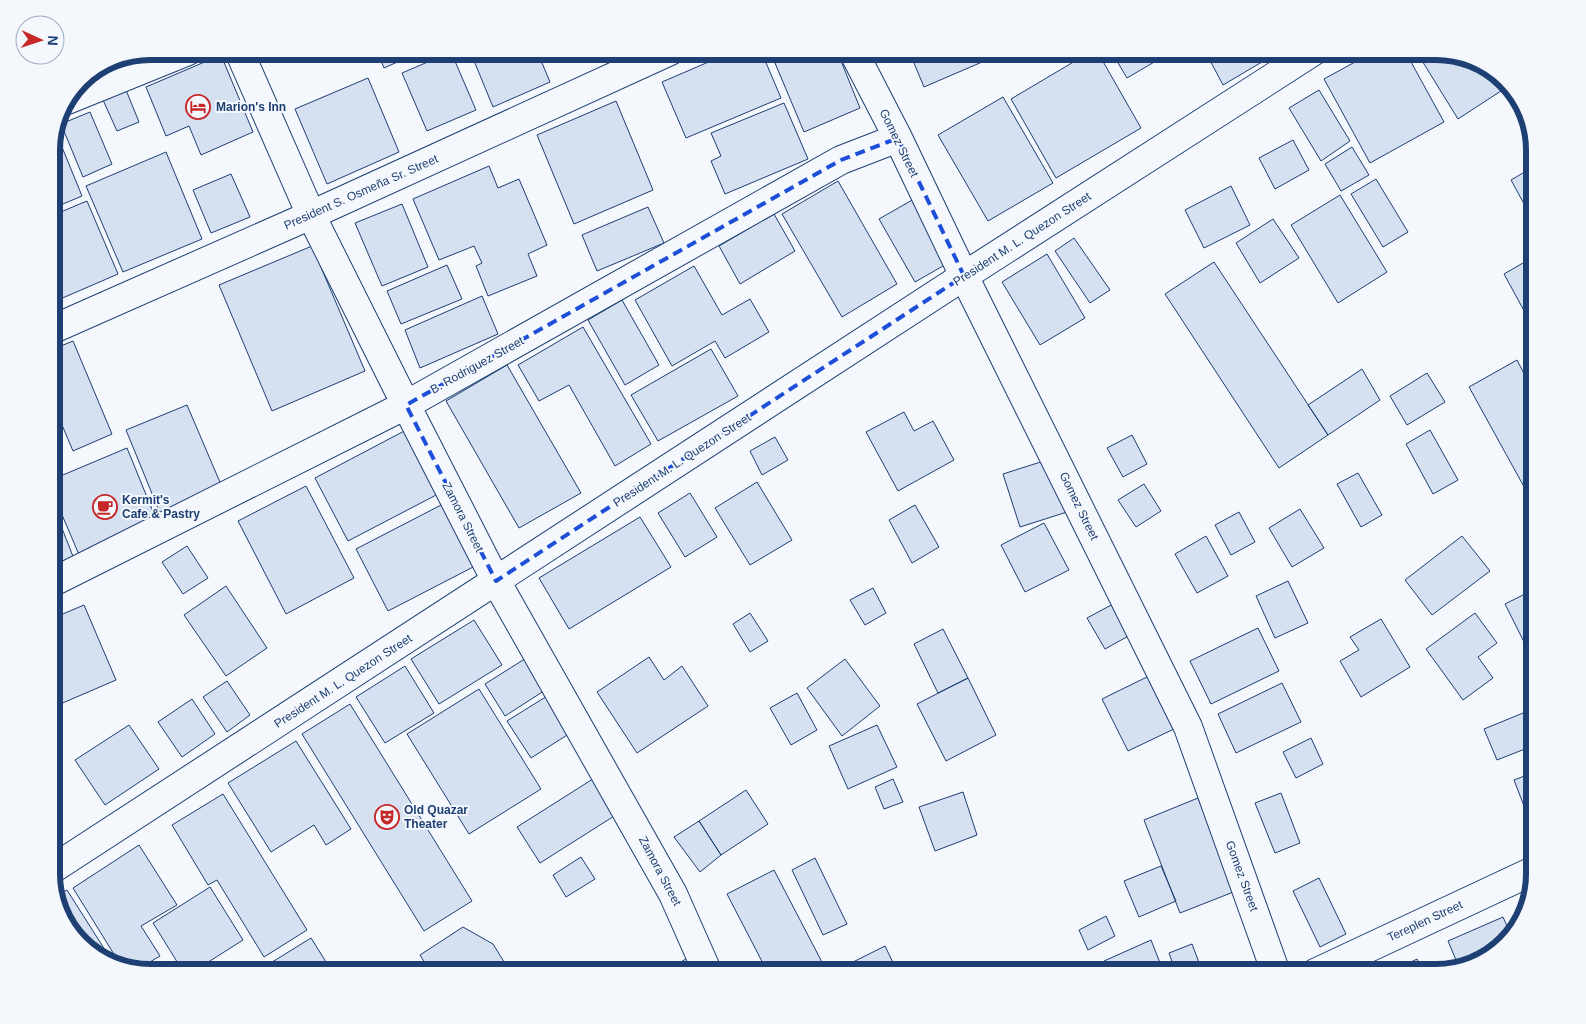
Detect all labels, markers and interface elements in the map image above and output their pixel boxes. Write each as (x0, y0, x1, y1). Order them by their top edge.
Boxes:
north arrow (15, 15, 65, 65)
text: N (45, 35, 61, 46)
hotel icon: Marion's Inn (185, 94, 211, 120)
place label: Marion's Inn (216, 100, 286, 114)
street label: Gomez Street (876, 107, 922, 180)
street label: President S. Osmeña Sr. Street (282, 151, 441, 232)
street label: President M. L. Quezon Street (950, 189, 1094, 289)
street label: B. Rodriguez Street (428, 333, 527, 397)
street label: President M. L. Quezon Street (610, 410, 754, 510)
street label: Gomez Street (1056, 470, 1102, 543)
street label: Zamora Street (439, 480, 487, 555)
place label: Kermit's Cafe & Pastry (122, 493, 200, 521)
cafe icon: Kermit's Cafe & Pastry (92, 494, 118, 520)
street label: President M. L. Quezon Street (271, 631, 415, 731)
place label: Old Quazar Theater (404, 803, 468, 831)
theatre icon: Old Quazar Theater (374, 804, 400, 830)
street label: Zamora Street (636, 834, 684, 909)
street label: Gomez Street (1223, 839, 1261, 914)
street label: Tereplen Street (1385, 897, 1465, 945)

